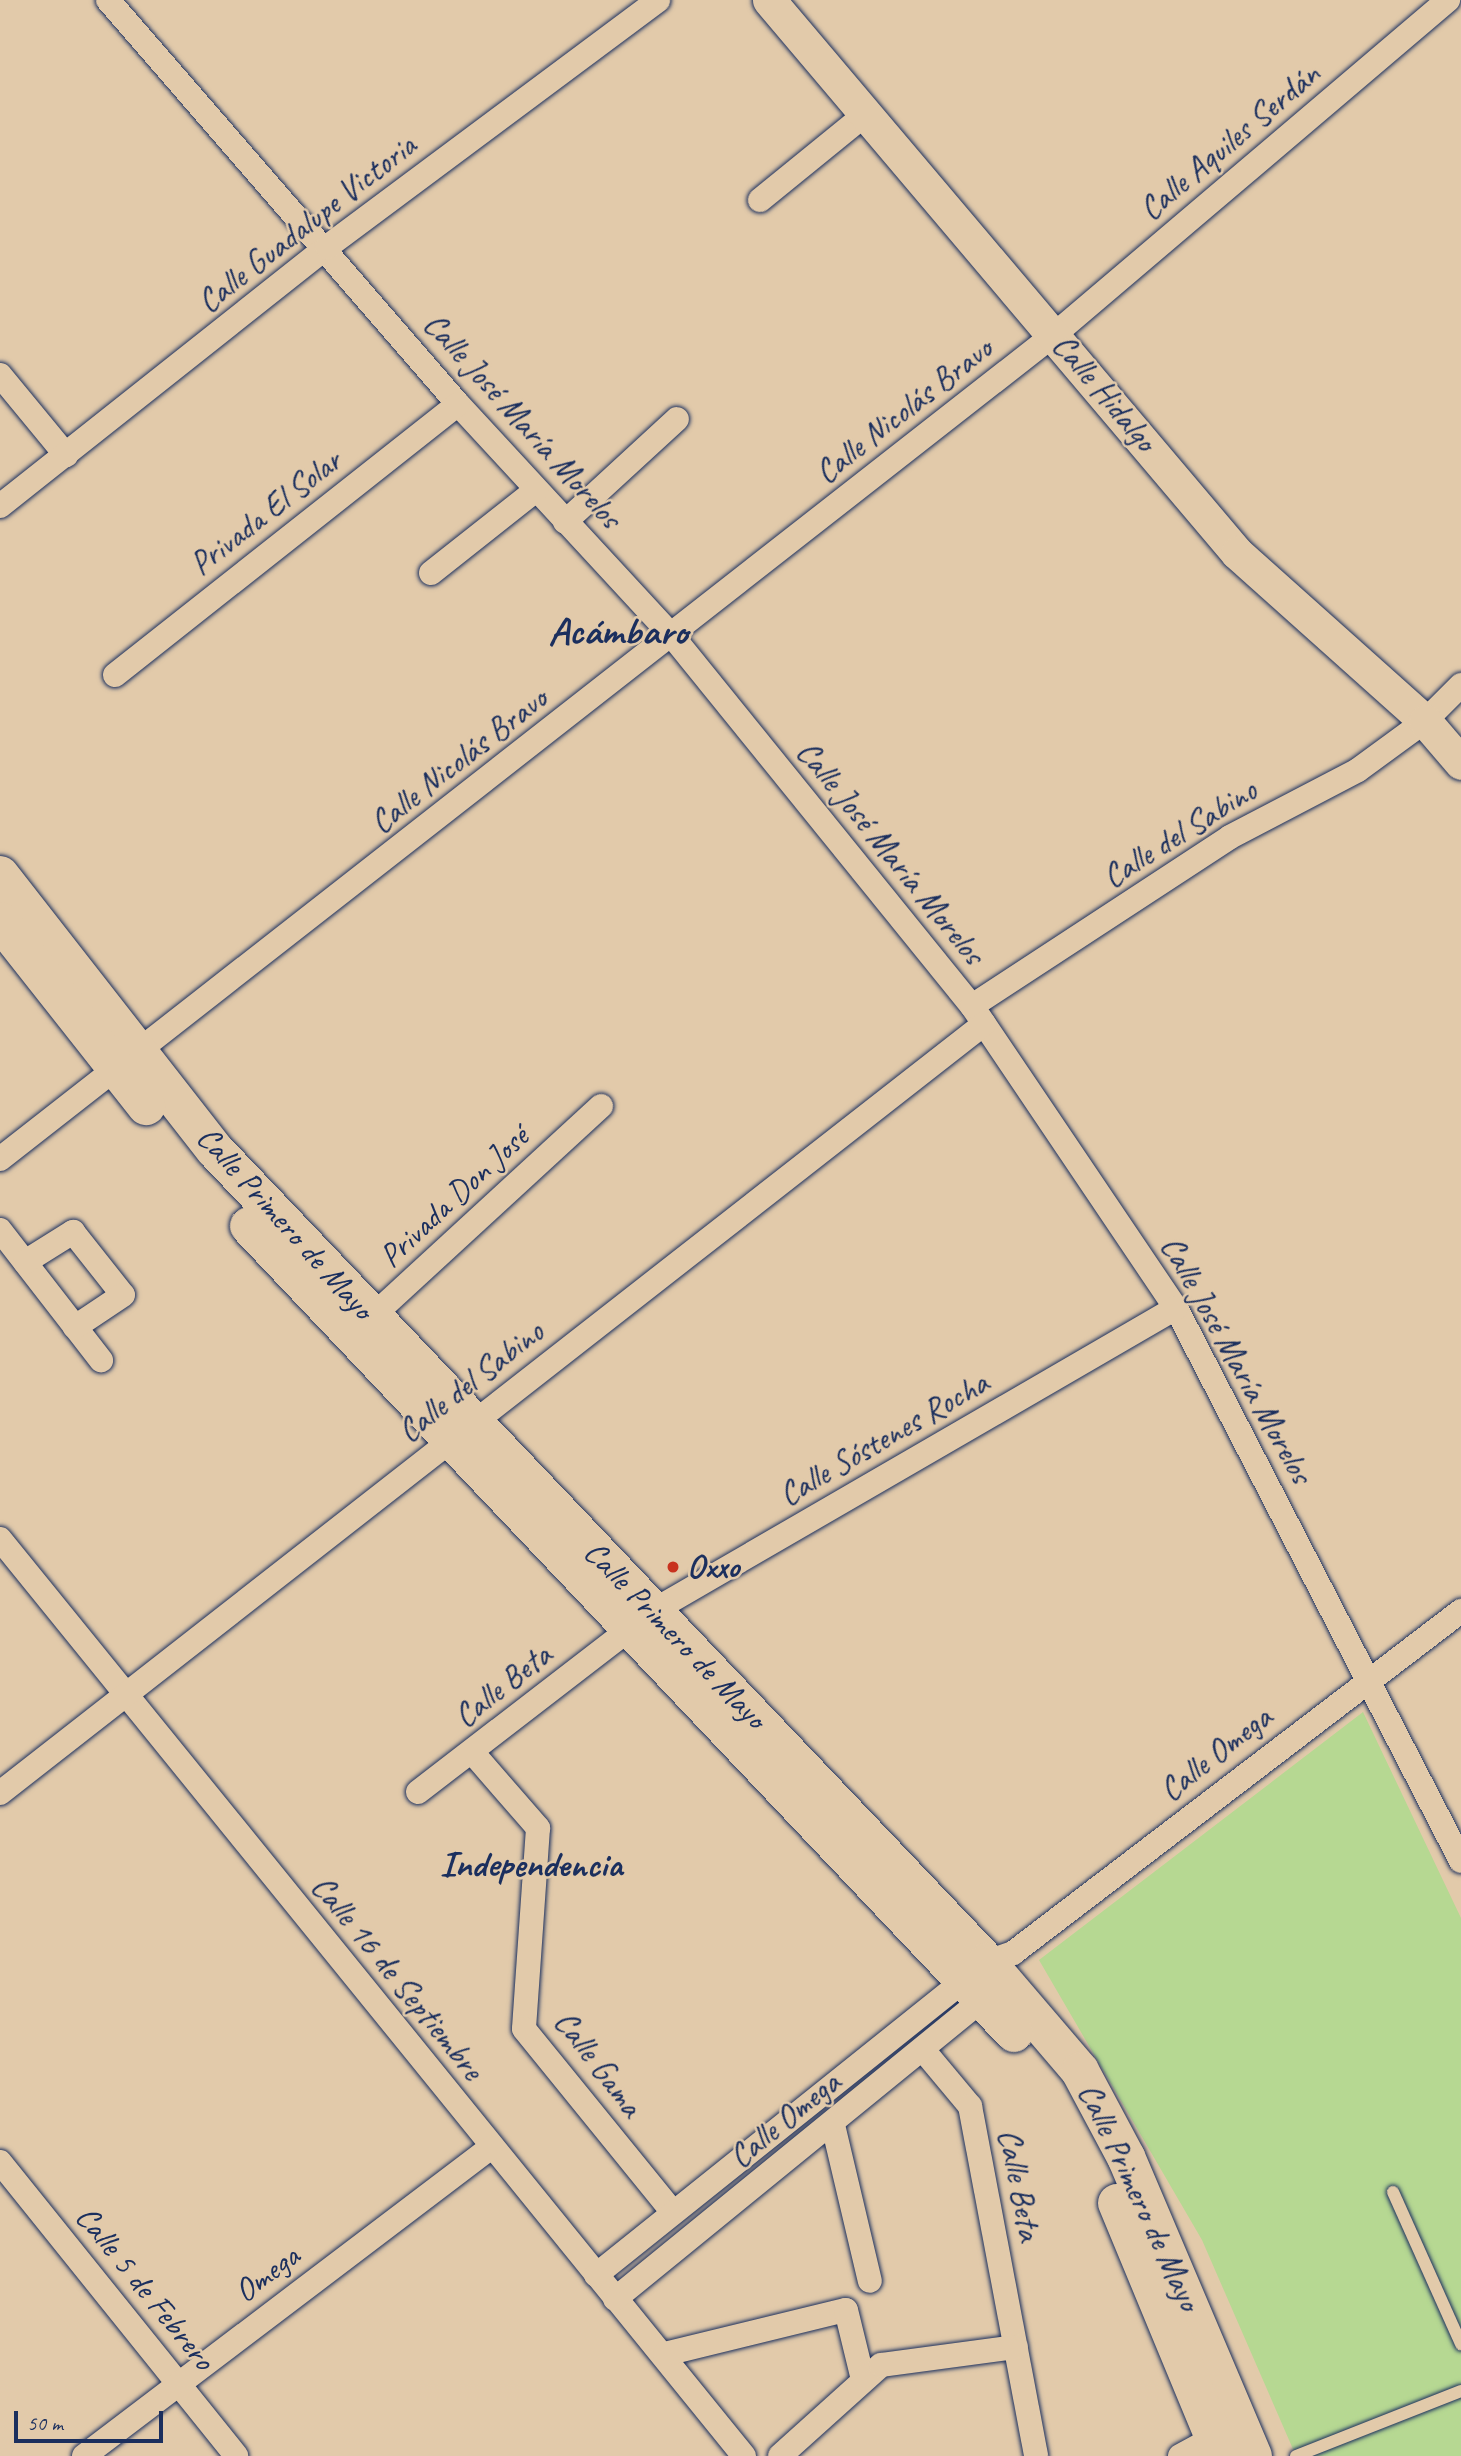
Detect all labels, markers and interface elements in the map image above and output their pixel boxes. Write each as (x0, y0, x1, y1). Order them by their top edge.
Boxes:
street label: Calle Aquiles Serdán (1132, 55, 1328, 229)
street label: Calle Guadalupe Victoria (190, 127, 424, 321)
street label: Calle José María Morelos (415, 305, 629, 537)
street label: Calle Hidalgo (1044, 327, 1164, 459)
street label: Calle Nicolás Bravo (807, 329, 1001, 493)
street label: Privada El Solar (182, 442, 350, 584)
district label: Acámbaro (548, 607, 688, 655)
street label: Calle Nicolás Bravo (362, 679, 556, 843)
street label: Calle José María Morelos (788, 733, 992, 973)
street label: Calle del Sabino (1096, 771, 1264, 897)
street label: Calle Primero de Mayo (187, 1118, 383, 1328)
street label: Privada Don José (371, 1118, 537, 1276)
street label: Calle José María Morelos (1152, 1230, 1320, 1490)
street label: Calle del Sabino (390, 1313, 552, 1451)
street label: Calle Sóstenes Rocha (773, 1363, 995, 1515)
street label: Calle Primero de Mayo (575, 1532, 775, 1738)
place label: Oxxo (687, 1547, 739, 1587)
marker: Oxxo (665, 1559, 681, 1575)
street label: Calle Beta (447, 1636, 559, 1736)
street label: Calle Omega (1152, 1698, 1280, 1810)
district label: Independencia (440, 1842, 622, 1886)
street label: Calle 16 de Septiembre (303, 1868, 491, 2088)
street label: Calle Gama (545, 2003, 651, 2125)
street label: Calle Omega (722, 2063, 848, 2177)
street label: Calle Primero de Mayo (1069, 2076, 1209, 2318)
street label: Calle Beta (989, 2126, 1049, 2244)
street label: Calle 5 de Febrero (67, 2198, 223, 2378)
street label: Omega (227, 2237, 307, 2311)
scale bar (18, 2396, 166, 2440)
text: 50 m (27, 2410, 63, 2436)

